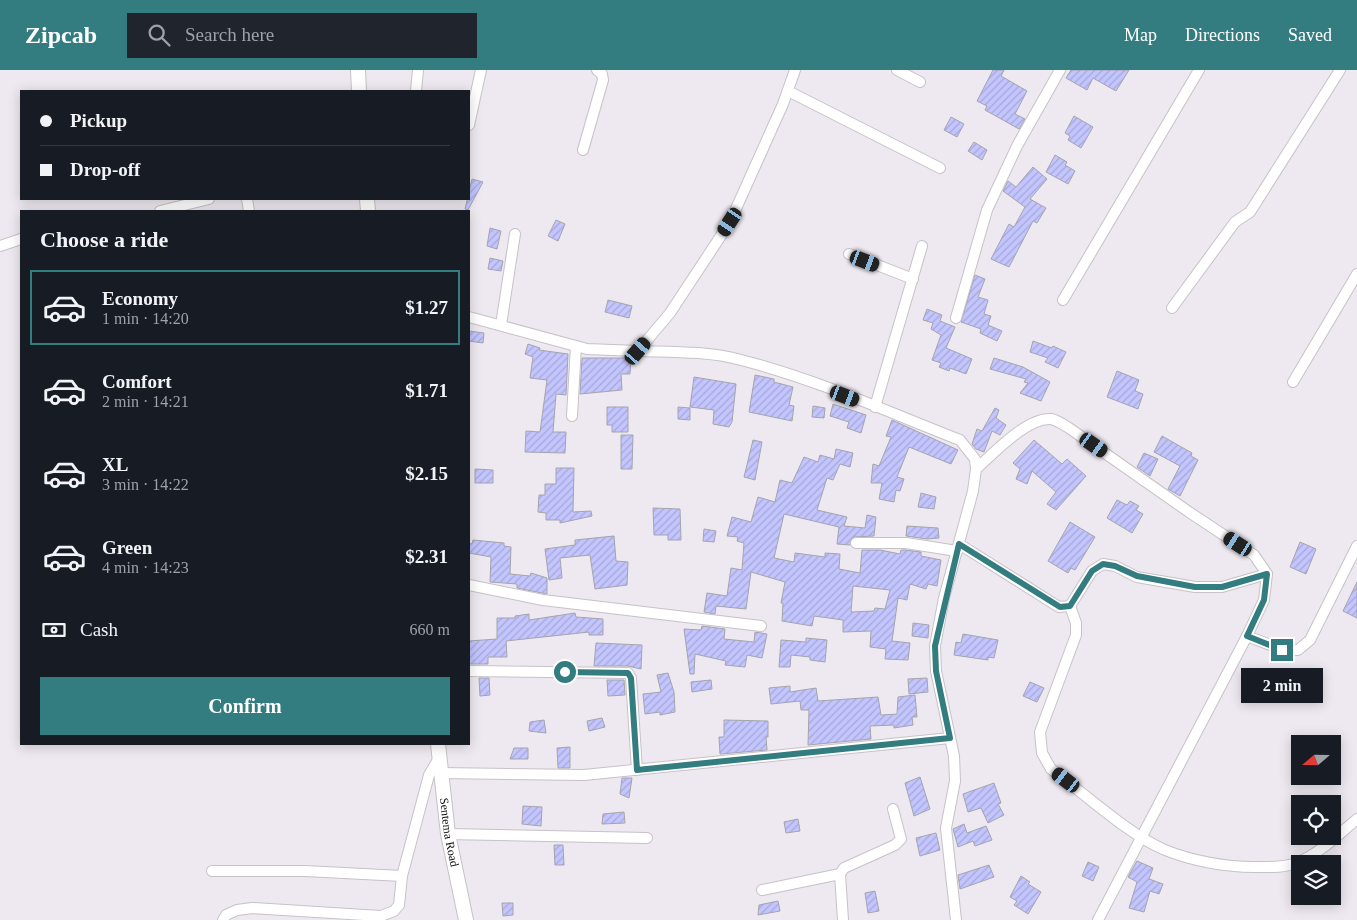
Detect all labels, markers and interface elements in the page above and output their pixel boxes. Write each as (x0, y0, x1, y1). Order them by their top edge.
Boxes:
search box (127, 13, 477, 58)
icon: search (145, 21, 173, 49)
text: Zipcab (25, 22, 97, 48)
text: Search here (185, 24, 274, 45)
text: Map (1124, 25, 1157, 45)
text: Directions (1185, 25, 1260, 45)
text: Saved (1288, 25, 1332, 45)
text: Pickup (70, 110, 127, 131)
text: Drop-off (70, 159, 140, 180)
car (715, 205, 744, 239)
text: Choose a ride (40, 227, 168, 252)
car (848, 249, 881, 273)
icon: car (42, 285, 87, 330)
text: Economy (102, 288, 178, 309)
text: $1.27 (405, 297, 448, 318)
text: 1 min · 14:20 (102, 310, 189, 327)
car (622, 335, 653, 367)
icon: car (42, 368, 87, 413)
text: Comfort (102, 371, 172, 392)
text: $1.71 (405, 380, 448, 401)
car (828, 384, 861, 408)
text: 2 min · 14:21 (102, 393, 189, 410)
car (1077, 430, 1110, 460)
icon: car (42, 451, 87, 496)
text: XL (102, 454, 128, 475)
text: $2.15 (405, 463, 448, 484)
text: 3 min · 14:22 (102, 476, 189, 493)
car (1221, 530, 1254, 558)
icon: car (42, 534, 87, 579)
text: Green (102, 537, 152, 558)
text: $2.31 (405, 546, 448, 567)
text: 4 min · 14:23 (102, 559, 189, 576)
icon: cash (40, 616, 68, 644)
text: Cash (80, 619, 118, 640)
text: 660 m (410, 621, 450, 638)
route end (1271, 639, 1293, 661)
route start (554, 661, 576, 683)
callout: 2 min (1241, 668, 1323, 702)
button: Confirm (40, 677, 450, 735)
text: 2 min (1263, 677, 1301, 694)
north arrow (1291, 735, 1341, 785)
map controls (1291, 735, 1341, 905)
car (1049, 765, 1082, 795)
button: locate (1291, 795, 1341, 845)
street label: Sentema Road (437, 797, 462, 868)
button: layers (1291, 855, 1341, 905)

